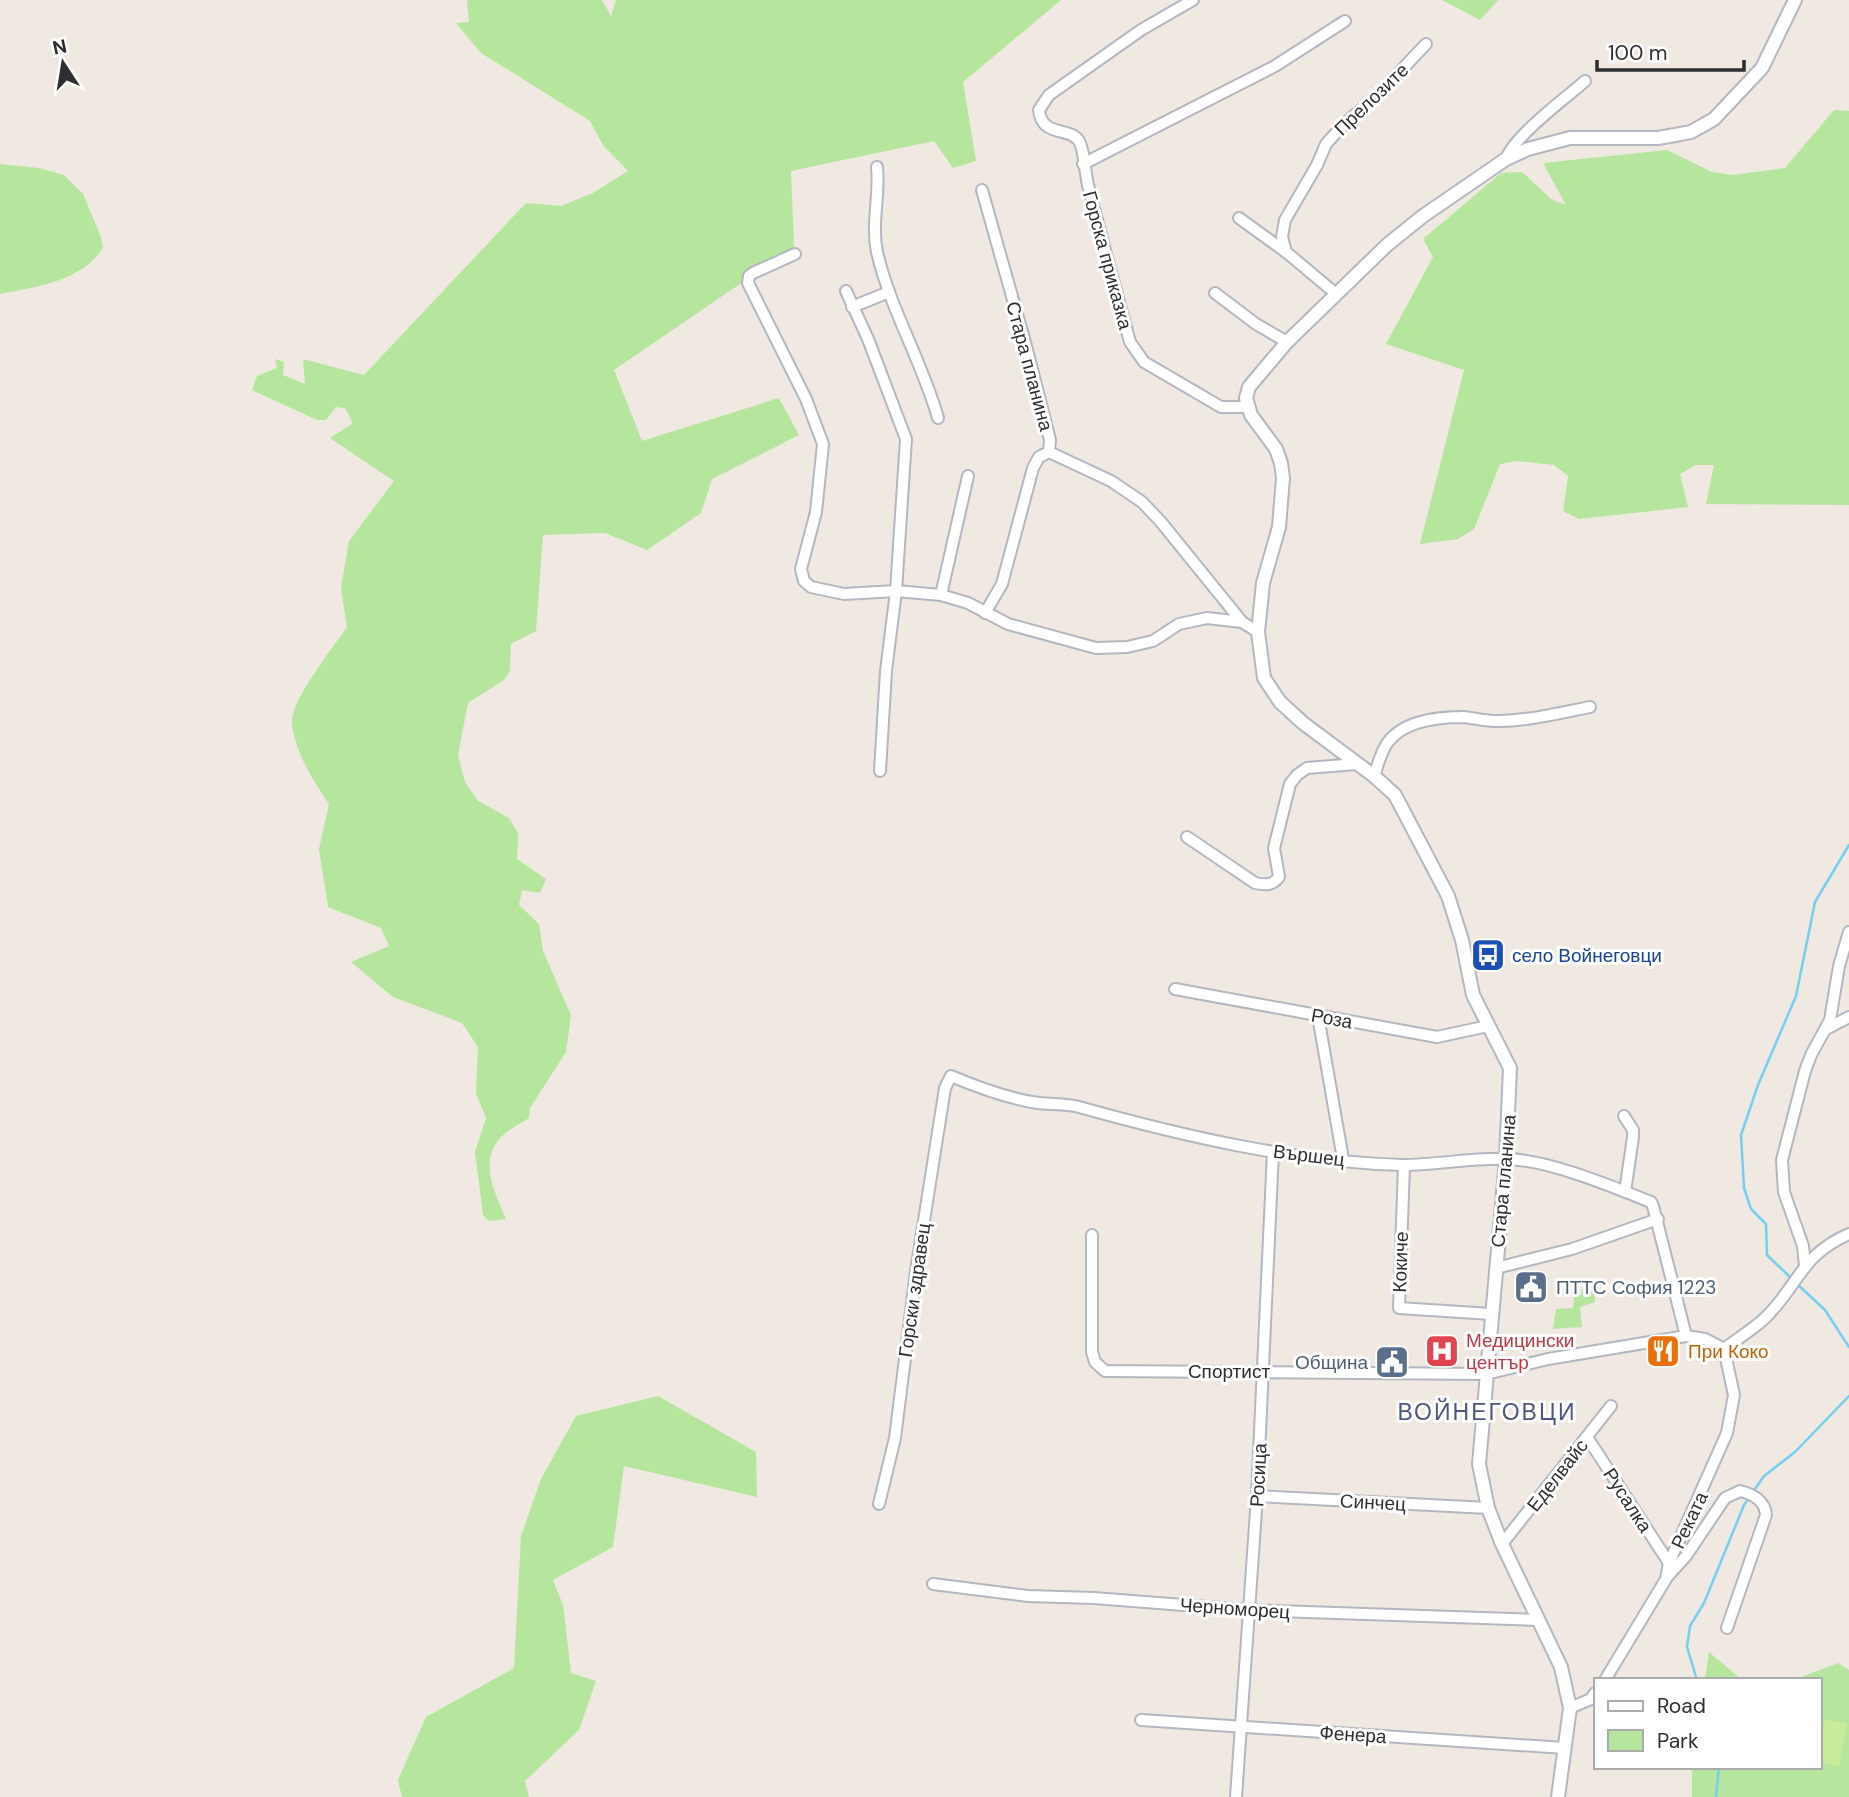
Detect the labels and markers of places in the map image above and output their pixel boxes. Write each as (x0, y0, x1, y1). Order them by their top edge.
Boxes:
bus stop icon: село Войнеговци (1469, 936, 1507, 974)
place label: село Войнеговци (1512, 943, 1662, 968)
public building icon: ПТТС София 1223 (1512, 1268, 1550, 1306)
place label: ПТТС София 1223 (1556, 1275, 1717, 1300)
place label: Медицински център (1466, 1328, 1574, 1375)
hospital icon: Медицински център (1423, 1332, 1461, 1370)
restaurant icon: При Коко (1644, 1332, 1682, 1370)
place label: При Коко (1688, 1339, 1769, 1364)
public building icon: Община (1373, 1343, 1411, 1381)
place label: Община (1295, 1350, 1368, 1375)

